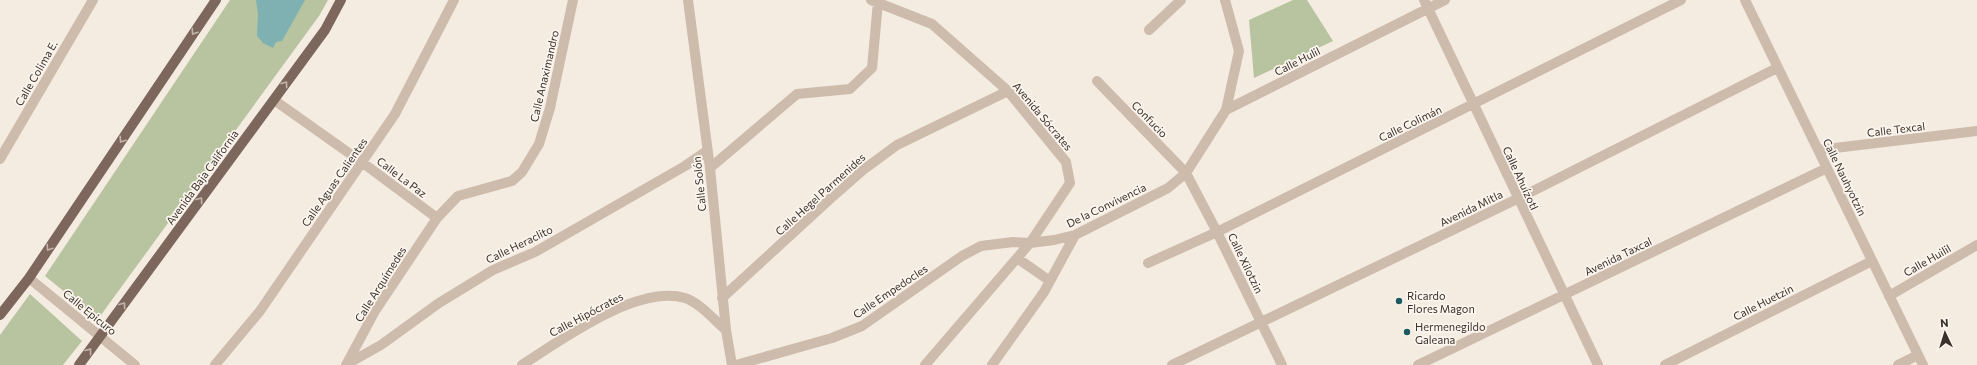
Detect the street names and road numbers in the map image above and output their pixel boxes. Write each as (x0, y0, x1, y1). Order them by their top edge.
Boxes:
street label: Calle Anaximandro (527, 28, 561, 123)
street label: Calle Colima E. (12, 38, 60, 108)
street label: Calle Hulil (1272, 44, 1322, 78)
street label: Avenida Sócrates (1011, 79, 1075, 153)
street label: Confucio (1129, 98, 1171, 140)
street label: Calle Colimán (1377, 102, 1443, 144)
street label: Calle Texcal (1866, 119, 1926, 139)
street label: Avenida Baja California (163, 127, 241, 227)
street label: Calle Aguas Calientes (298, 135, 370, 229)
street label: Calle Nauhyotzin (1821, 136, 1869, 218)
street label: Calle Ahuízotl (1501, 144, 1541, 212)
street label: Calle Hegel Parmenides (772, 150, 868, 238)
street label: Calle La Paz (374, 154, 430, 200)
street label: Calle Solón (690, 156, 708, 212)
street label: De la Convivencia (1064, 180, 1148, 230)
street label: Avenida Mitla (1438, 187, 1504, 229)
street label: Calle Heraclito (483, 222, 555, 266)
street label: Calle Xilotzin (1226, 231, 1266, 295)
street label: Avenida Taxcal (1582, 234, 1654, 278)
street label: Calle Huilil (1901, 241, 1953, 279)
street label: Calle Arquímedes (352, 244, 408, 324)
street label: Calle Empedocles (850, 261, 930, 321)
street label: Calle Huetzin (1731, 281, 1795, 323)
street label: Calle Epicuro (61, 286, 120, 338)
street label: Calle Hipócrates (547, 289, 625, 339)

